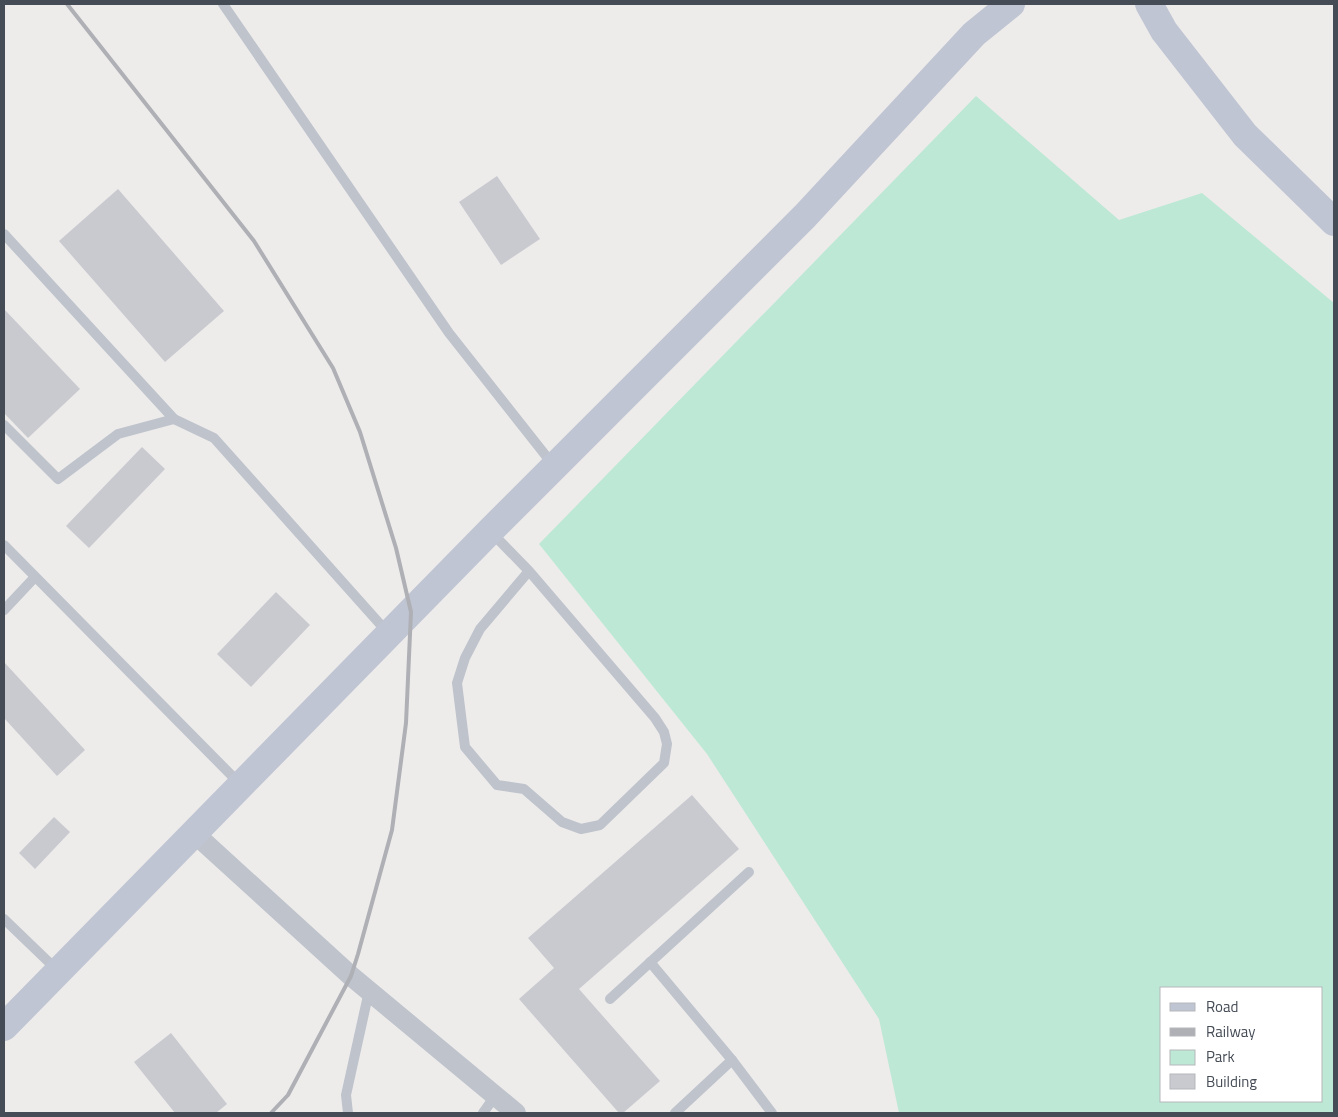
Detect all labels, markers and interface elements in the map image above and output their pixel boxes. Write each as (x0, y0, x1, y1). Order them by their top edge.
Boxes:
legend (1160, 987, 1323, 1102)
text: Road (1206, 995, 1238, 1018)
text: Railway (1206, 1020, 1256, 1043)
text: Park (1206, 1045, 1235, 1068)
text: Building (1206, 1070, 1257, 1093)

